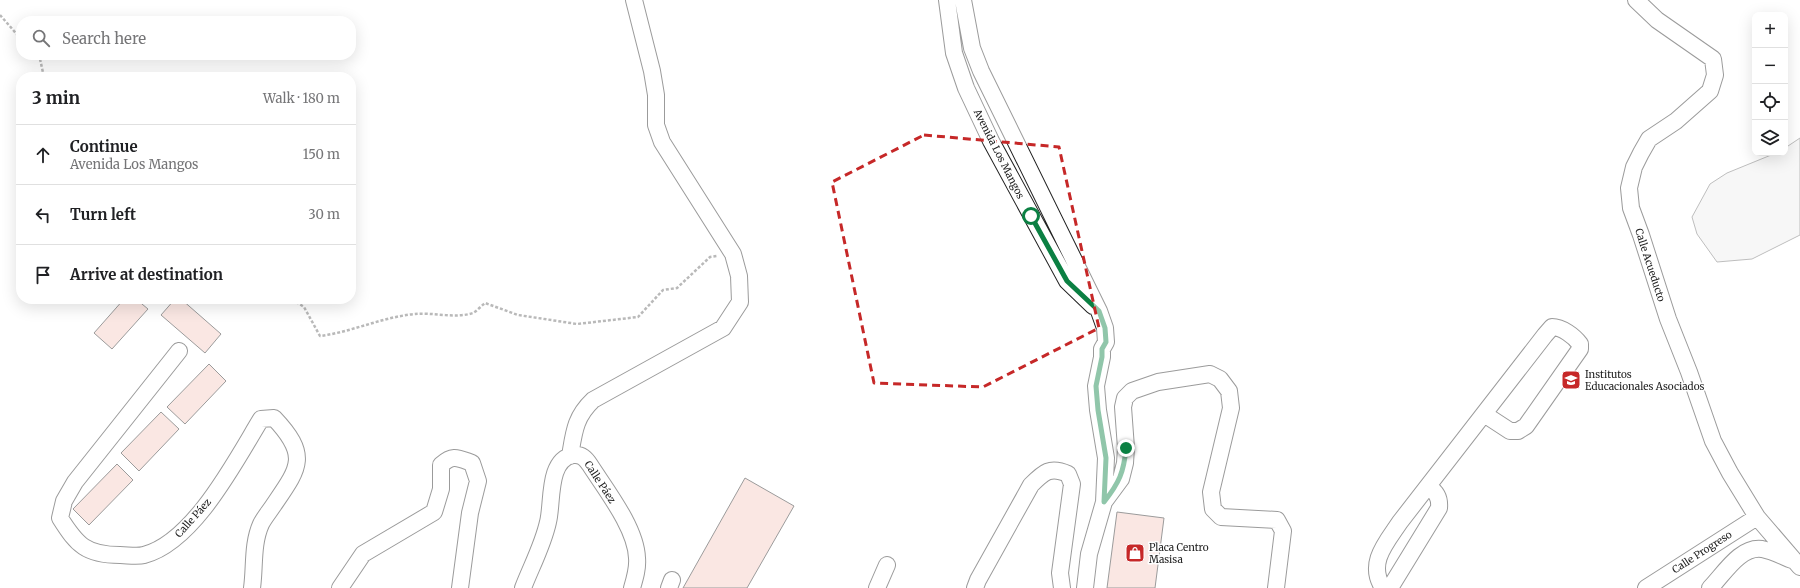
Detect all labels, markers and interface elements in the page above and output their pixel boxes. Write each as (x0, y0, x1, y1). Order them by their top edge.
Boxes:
map controls (1752, 12, 1788, 156)
button: + (1752, 12, 1788, 48)
search box (16, 16, 356, 60)
icon: search (30, 27, 52, 49)
text: Search here (62, 29, 146, 48)
button: − (1752, 48, 1788, 84)
button: locate (1752, 84, 1788, 120)
text: 3 min (32, 87, 80, 109)
text: Walk · 180 m (263, 90, 340, 107)
street label: Avenida Los Mangos (970, 106, 1027, 201)
button: layers (1752, 120, 1788, 156)
text: Continue (70, 137, 138, 156)
icon: ahead (32, 144, 54, 166)
text: 150 m (303, 146, 340, 163)
text: Avenida Los Mangos (70, 156, 198, 173)
icon: left (32, 204, 54, 226)
text: Turn left (70, 205, 136, 224)
text: 30 m (308, 206, 340, 223)
route start (1022, 207, 1040, 225)
street label: Calle Acueducto (1632, 227, 1668, 303)
icon: arrive (32, 264, 54, 286)
text: Arrive at destination (70, 265, 223, 284)
place label: Institutos Educacionales Asociados (1585, 368, 1705, 393)
school or university icon: Institutos Educacionales Asociados (1560, 369, 1582, 391)
route end (1117, 439, 1135, 457)
street label: Calle Páez (581, 458, 619, 506)
street label: Calle Páez (172, 495, 214, 540)
street label: Calle Progreso (1670, 528, 1735, 576)
place label: Placa Centro Masisa (1149, 541, 1209, 566)
shop icon: Placa Centro Masisa (1124, 542, 1146, 564)

